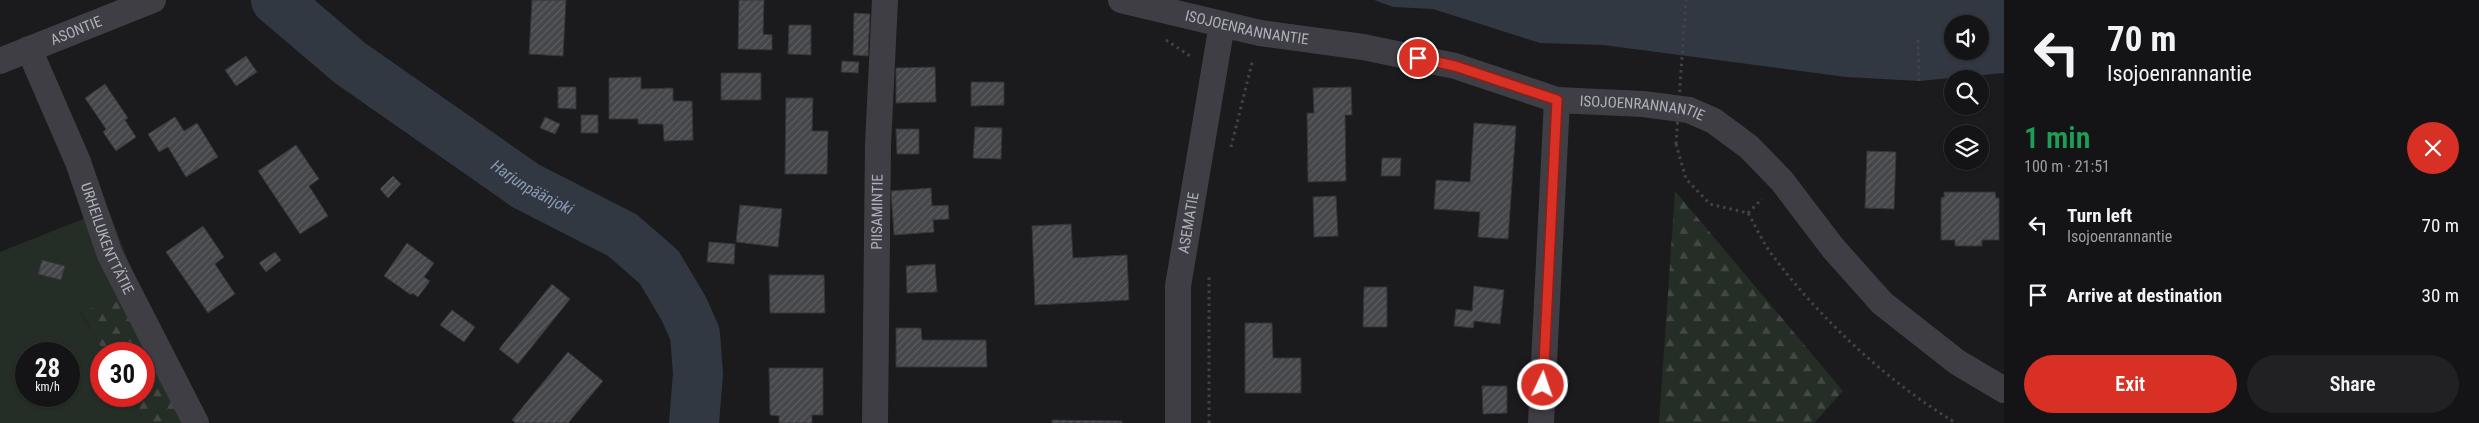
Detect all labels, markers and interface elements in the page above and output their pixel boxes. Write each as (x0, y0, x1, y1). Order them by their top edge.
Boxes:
street label: ISOJOENRANNANTIE (1183, 7, 1310, 49)
street label: ASONTIE (48, 12, 104, 49)
map controls (1944, 15, 1989, 170)
button: sound (1944, 15, 1989, 60)
text: 70 m (2107, 19, 2176, 60)
icon: left (2024, 20, 2089, 85)
pin (1397, 37, 1439, 79)
icon: arrive (1404, 44, 1432, 72)
text: Isojoenrannantie (2107, 61, 2252, 86)
button: search (1944, 70, 1989, 115)
street label: ISOJOENRANNANTIE (1579, 92, 1707, 125)
text: 1 min (2024, 120, 2090, 155)
button: close (2407, 122, 2459, 174)
button: layers (1944, 125, 1989, 170)
water label: Harjunpäänjoki (487, 156, 577, 219)
text: 100 m · 21:51 (2024, 157, 2110, 176)
street label: PIISAMINTIE (868, 174, 887, 250)
street label: URHEILUKENTTÄTIE (77, 180, 138, 297)
street label: ASEMATIE (1175, 191, 1203, 255)
text: Turn left (2067, 204, 2132, 227)
icon: left (2024, 211, 2052, 239)
text: 70 m (2422, 214, 2459, 237)
text: Isojoenrannantie (2067, 227, 2172, 246)
icon: arrive (2024, 281, 2052, 309)
text: Arrive at destination (2067, 284, 2222, 307)
text: 30 m (2422, 284, 2459, 307)
speed limit sign: 30 (90, 342, 155, 407)
text: 28 (35, 354, 60, 383)
button: Exit (2024, 355, 2237, 413)
button: Share (2247, 355, 2459, 413)
position arrow (1516, 358, 1568, 410)
text: km/h (35, 380, 60, 394)

